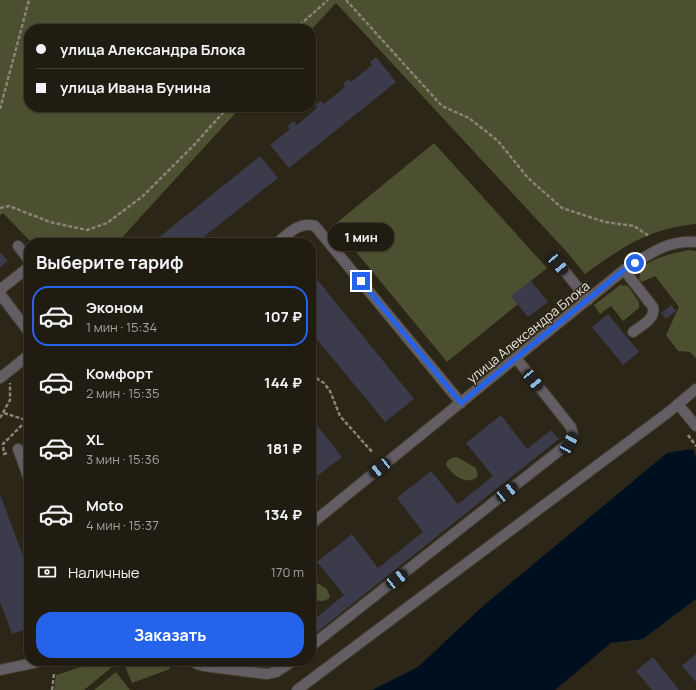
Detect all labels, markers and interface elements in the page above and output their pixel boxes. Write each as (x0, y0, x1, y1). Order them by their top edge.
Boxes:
text: улица Александра Блока (60, 39, 245, 60)
text: улица Ивана Бунина (60, 77, 211, 98)
callout: 1 мин (328, 223, 394, 251)
text: 1 мин (344, 228, 378, 246)
text: Выберите тариф (36, 250, 184, 274)
car (546, 251, 570, 277)
route start (626, 254, 644, 272)
route end (352, 272, 370, 290)
street label: улица Александра Блока (463, 277, 593, 387)
text: Эконом (86, 297, 143, 318)
icon: car (38, 298, 74, 334)
text: 107 ₽ (264, 306, 302, 327)
text: 1 мин · 15:34 (86, 318, 157, 336)
text: Комфорт (86, 363, 153, 384)
icon: car (38, 364, 74, 400)
car (521, 367, 545, 393)
text: 144 ₽ (264, 372, 302, 393)
text: 2 мин · 15:35 (86, 384, 159, 402)
text: XL (86, 429, 104, 450)
icon: car (38, 430, 74, 466)
car (558, 430, 580, 456)
text: 181 ₽ (266, 438, 302, 459)
text: 3 мин · 15:36 (86, 450, 160, 468)
car (367, 456, 393, 480)
car (494, 480, 520, 504)
text: Moto (86, 495, 123, 516)
icon: car (38, 496, 74, 532)
text: 134 ₽ (264, 504, 302, 525)
text: 4 мин · 15:37 (86, 516, 159, 534)
icon: cash (36, 561, 58, 583)
text: Наличные (68, 562, 140, 583)
text: 170 m (271, 563, 304, 581)
car (384, 567, 410, 591)
button: Заказать (36, 612, 304, 658)

